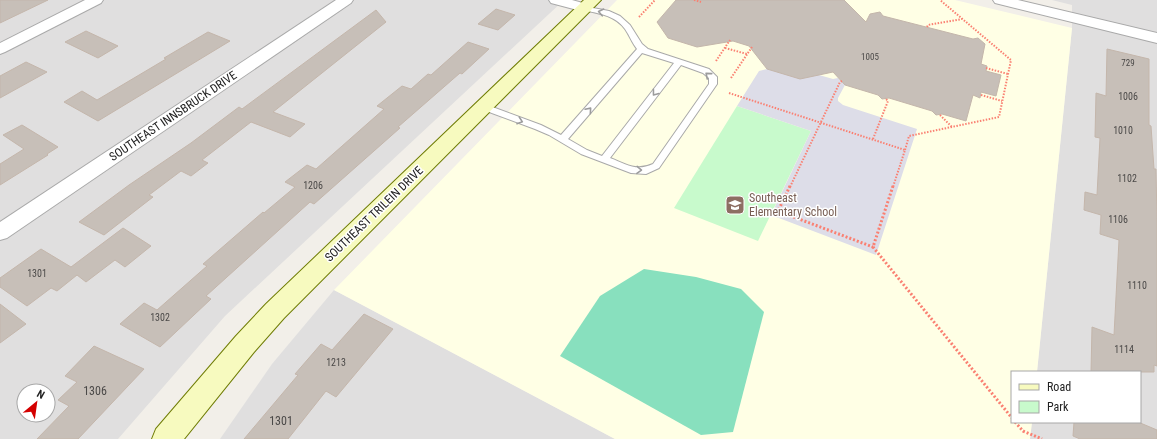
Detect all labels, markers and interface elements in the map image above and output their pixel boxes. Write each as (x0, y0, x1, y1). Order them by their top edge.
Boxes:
one-way arrow (598, 8, 604, 16)
house number: 1005 (861, 52, 879, 62)
house number: 729 (1121, 58, 1135, 68)
street label: SOUTHEAST INNSBRUCK DRIVE (107, 68, 239, 164)
one-way arrow (705, 72, 713, 79)
one-way arrow (653, 89, 660, 96)
house number: 1006 (1118, 91, 1138, 102)
one-way arrow (584, 107, 591, 115)
one-way arrow (517, 116, 524, 124)
house number: 1010 (1113, 125, 1133, 136)
street label: SOUTHEAST TRILEIN DRIVE (322, 163, 426, 264)
one-way arrow (636, 166, 642, 175)
house number: 1102 (1117, 173, 1137, 184)
house number: 1206 (303, 180, 323, 191)
place label: Southeast Elementary School (749, 191, 837, 219)
school or university icon: Southeast Elementary School (724, 194, 746, 216)
house number: 1106 (1108, 214, 1128, 225)
house number: 1301 (27, 268, 47, 279)
house number: 1110 (1127, 280, 1147, 291)
house number: 1302 (150, 312, 170, 323)
house number: 1114 (1114, 344, 1134, 355)
house number: 1213 (326, 357, 346, 368)
legend (1011, 371, 1141, 423)
text: Road (1047, 380, 1071, 394)
north arrow (16, 383, 56, 423)
house number: 1306 (83, 384, 107, 398)
text: N (35, 387, 47, 402)
text: Park (1047, 400, 1069, 414)
house number: 1301 (269, 414, 293, 428)

